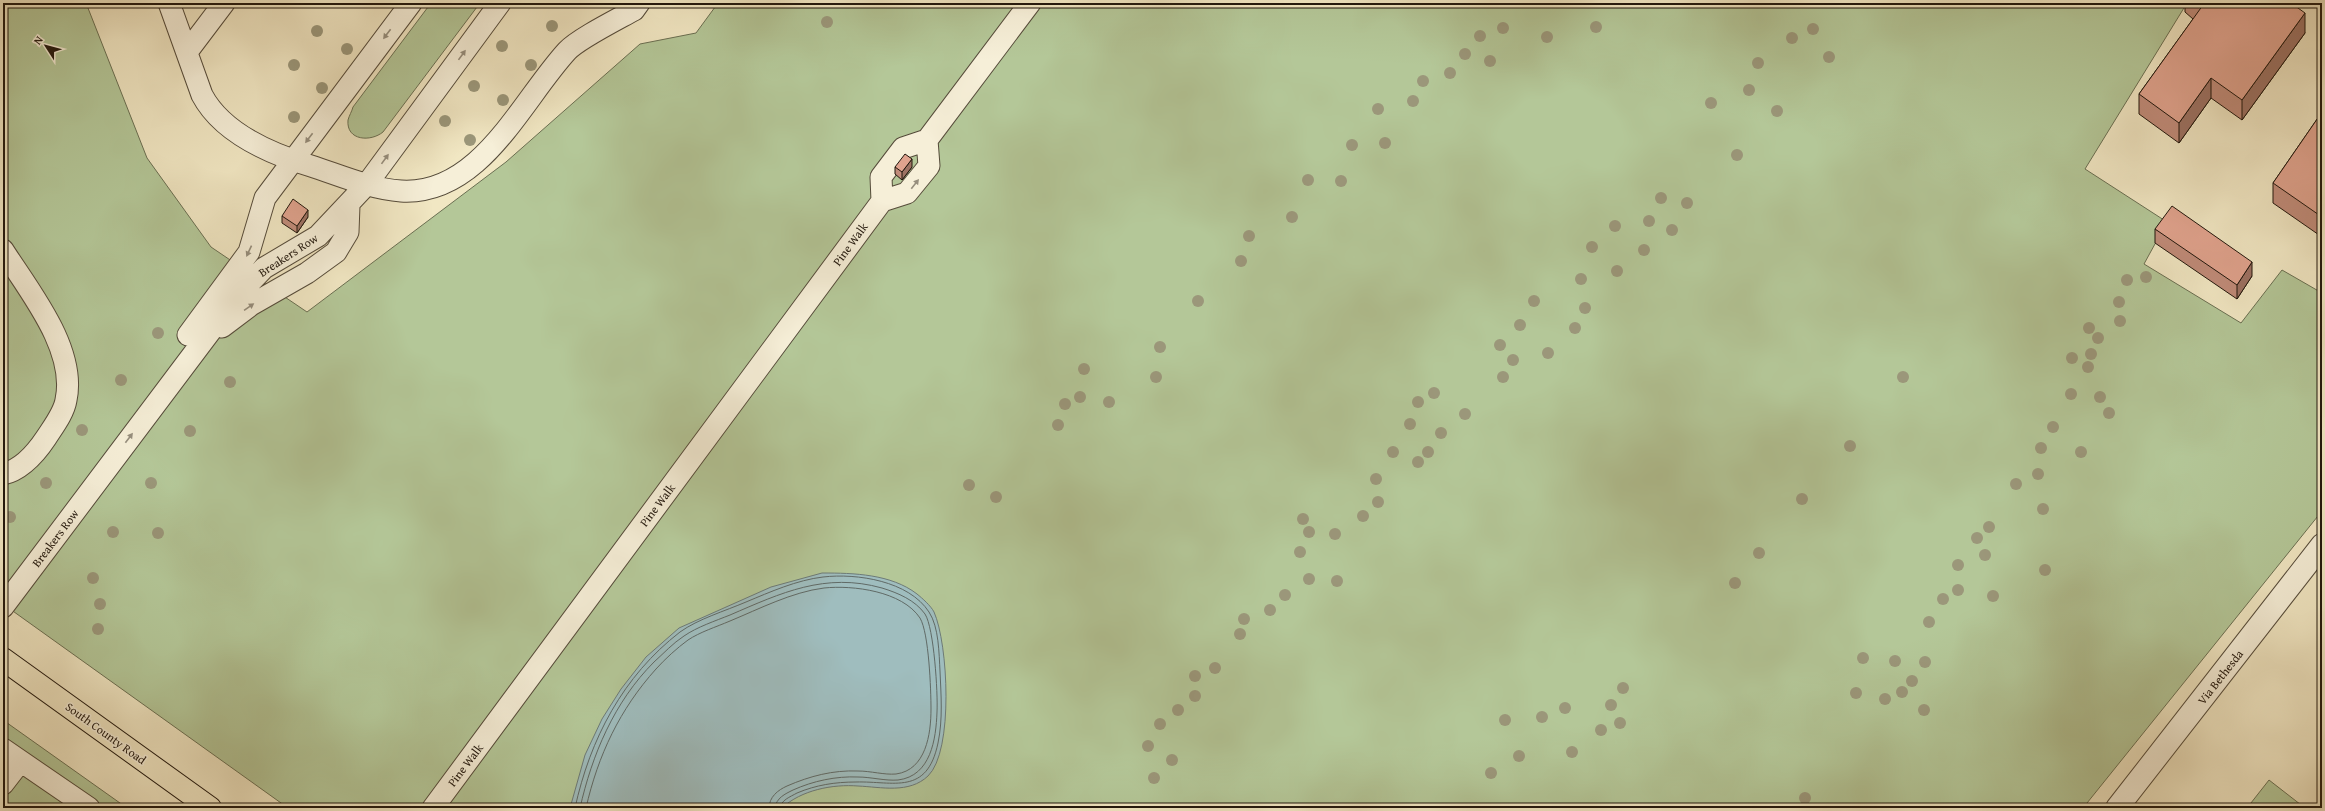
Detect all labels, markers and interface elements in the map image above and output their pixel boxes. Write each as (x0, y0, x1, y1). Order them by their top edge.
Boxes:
north arrow (26, 26, 66, 66)
one-way arrow (383, 29, 392, 40)
text: N (29, 32, 47, 48)
one-way arrow (458, 49, 467, 60)
one-way arrow (305, 133, 314, 144)
one-way arrow (381, 154, 389, 165)
one-way arrow (910, 178, 919, 189)
street label: Pine Walk (829, 218, 872, 269)
street label: Breakers Row (255, 229, 322, 281)
one-way arrow (246, 245, 252, 257)
one-way arrow (244, 303, 255, 311)
one-way arrow (125, 433, 133, 443)
street label: Pine Walk (635, 479, 679, 530)
street label: Breakers Row (28, 505, 83, 570)
street label: Via Bethesda (2193, 646, 2247, 708)
street label: South County Road (62, 698, 150, 768)
street label: Pine Walk (443, 739, 487, 790)

